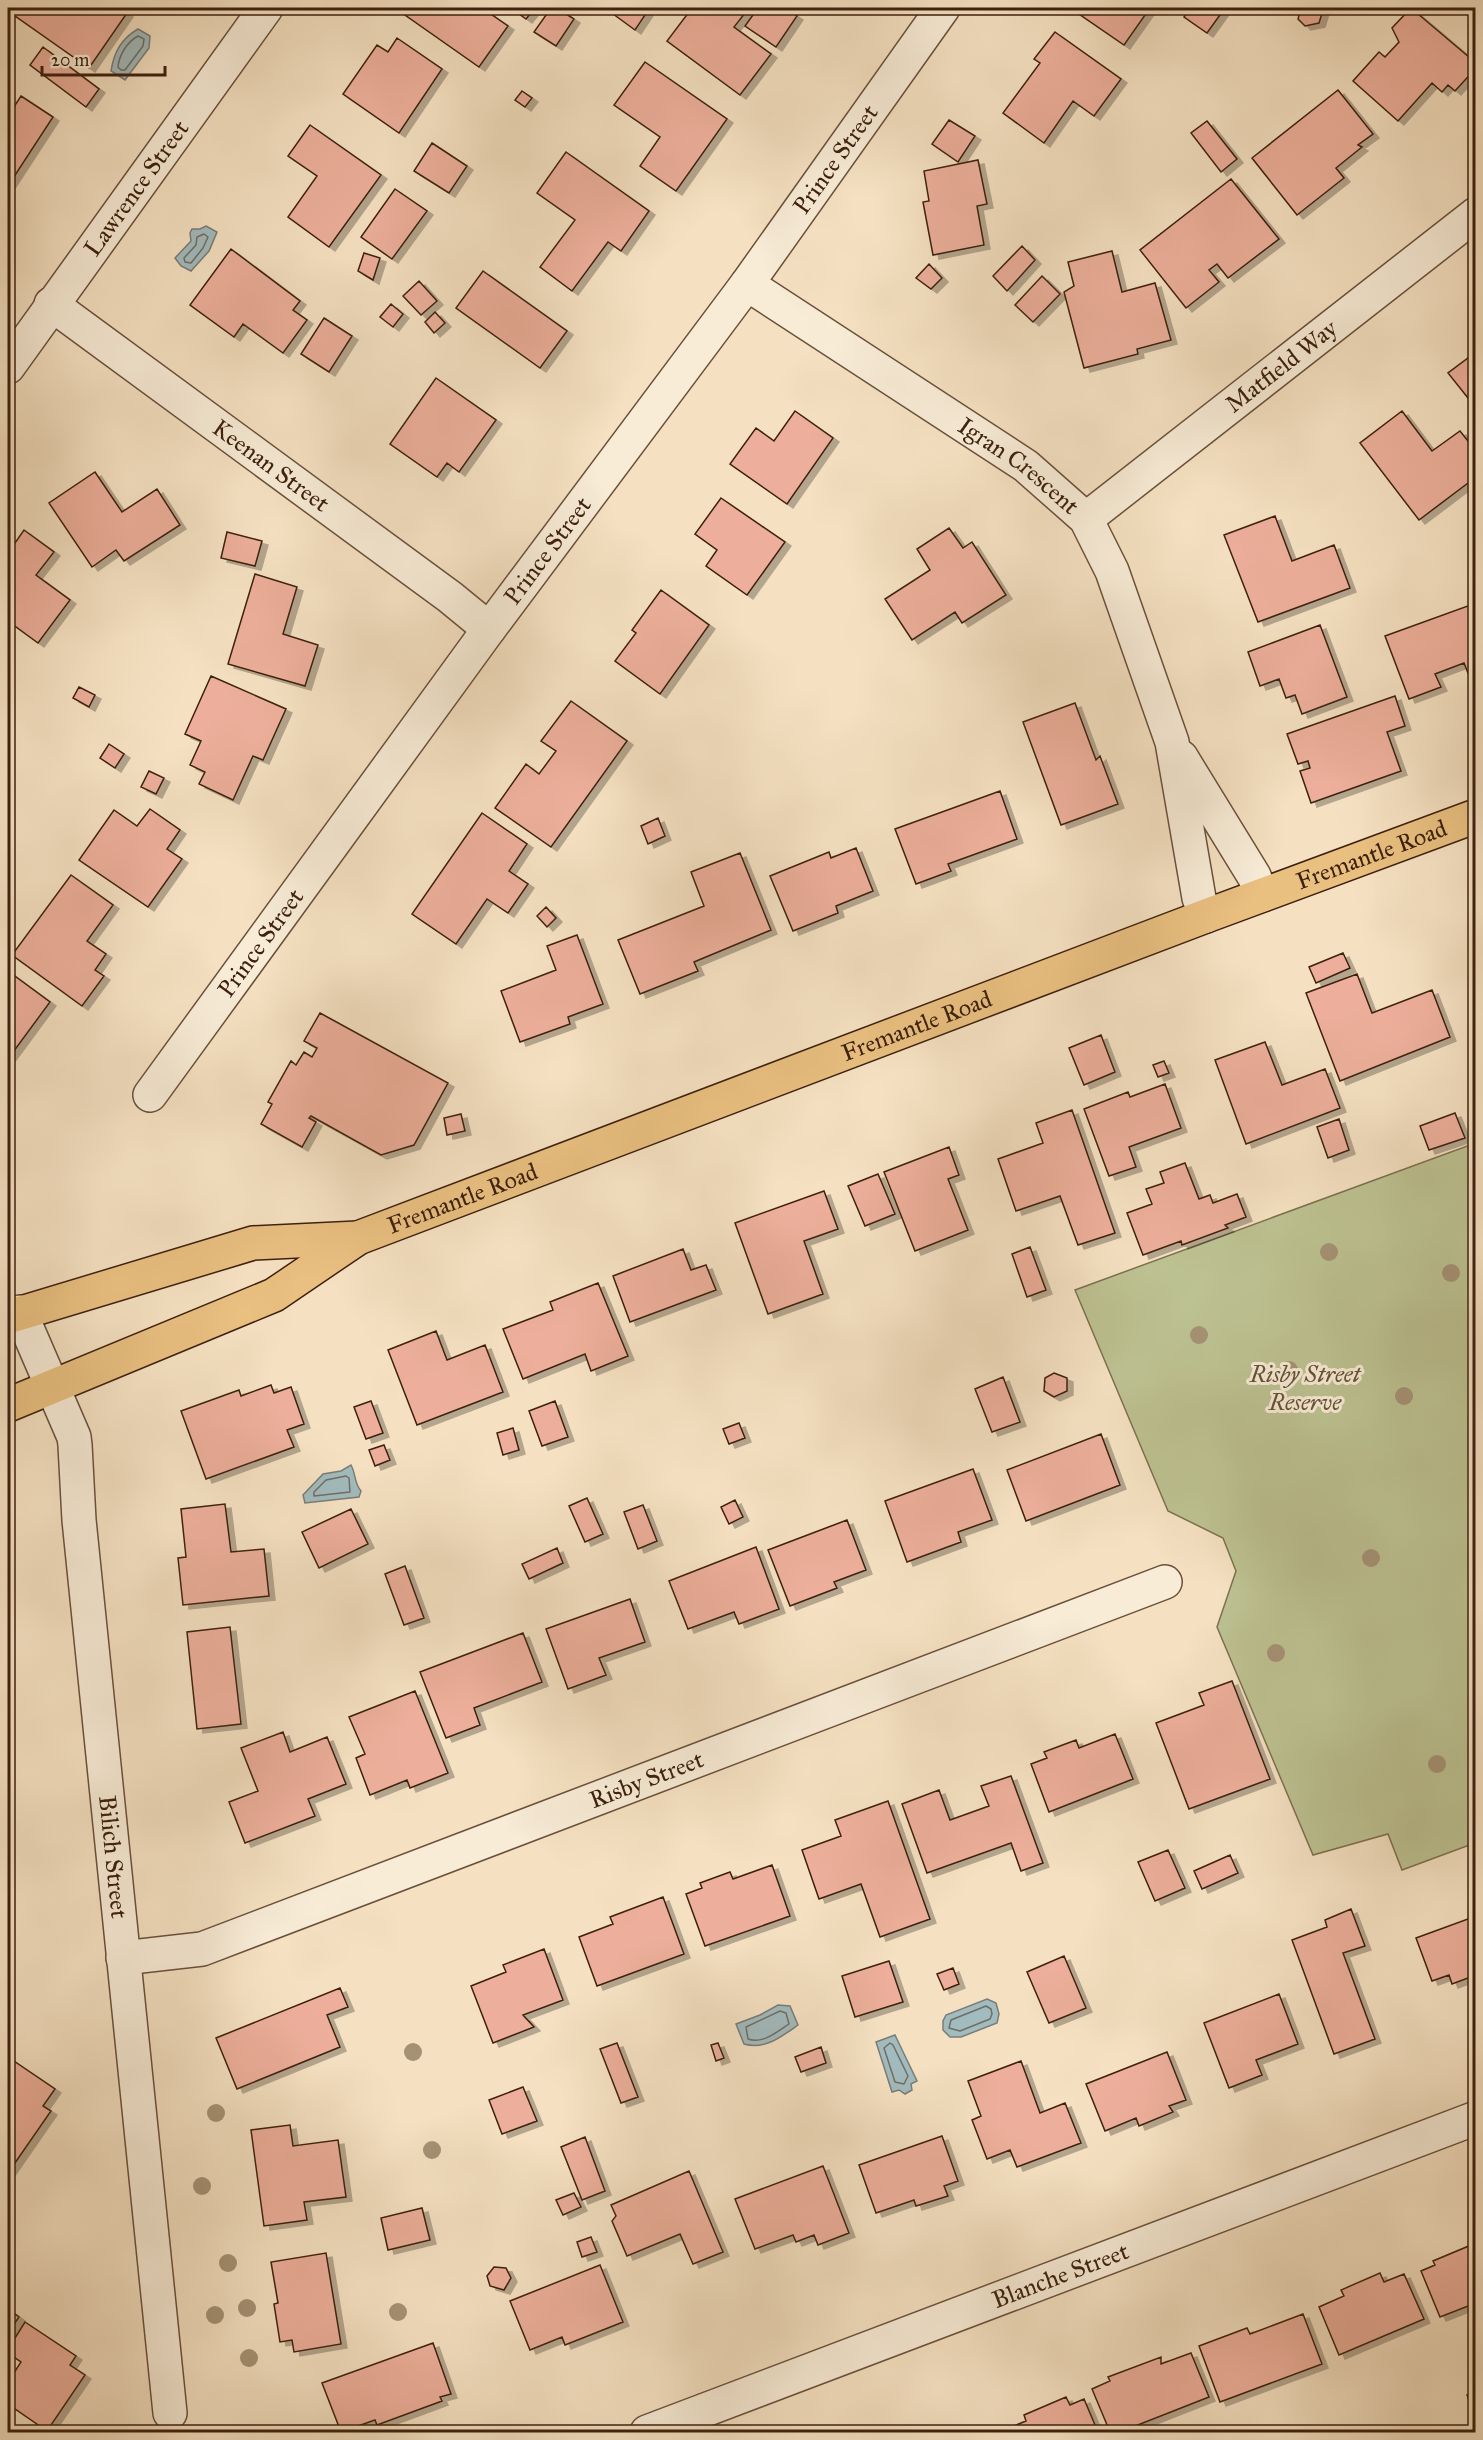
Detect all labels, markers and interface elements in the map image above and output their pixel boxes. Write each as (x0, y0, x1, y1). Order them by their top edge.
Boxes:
scale bar (42, 39, 165, 77)
text: 20 m (51, 49, 89, 71)
street label: Prince Street (787, 98, 885, 220)
street label: Lawrence Street (77, 114, 196, 262)
street label: Matfield Way (1219, 313, 1344, 419)
street label: Igran Crescent (952, 411, 1086, 521)
street label: Keenan Street (207, 413, 336, 519)
street label: Prince Street (497, 490, 598, 611)
street label: Fremantle Road (1292, 813, 1451, 896)
street label: Prince Street (211, 882, 310, 1003)
street label: Fremantle Road (837, 984, 996, 1068)
street label: Fremantle Road (383, 1156, 542, 1241)
park label: Risby Street Reserve (1249, 1359, 1362, 1417)
street label: Risby Street (585, 1744, 708, 1815)
street label: Bilich Street (92, 1794, 135, 1920)
street label: Blanche Street (988, 2236, 1133, 2315)

